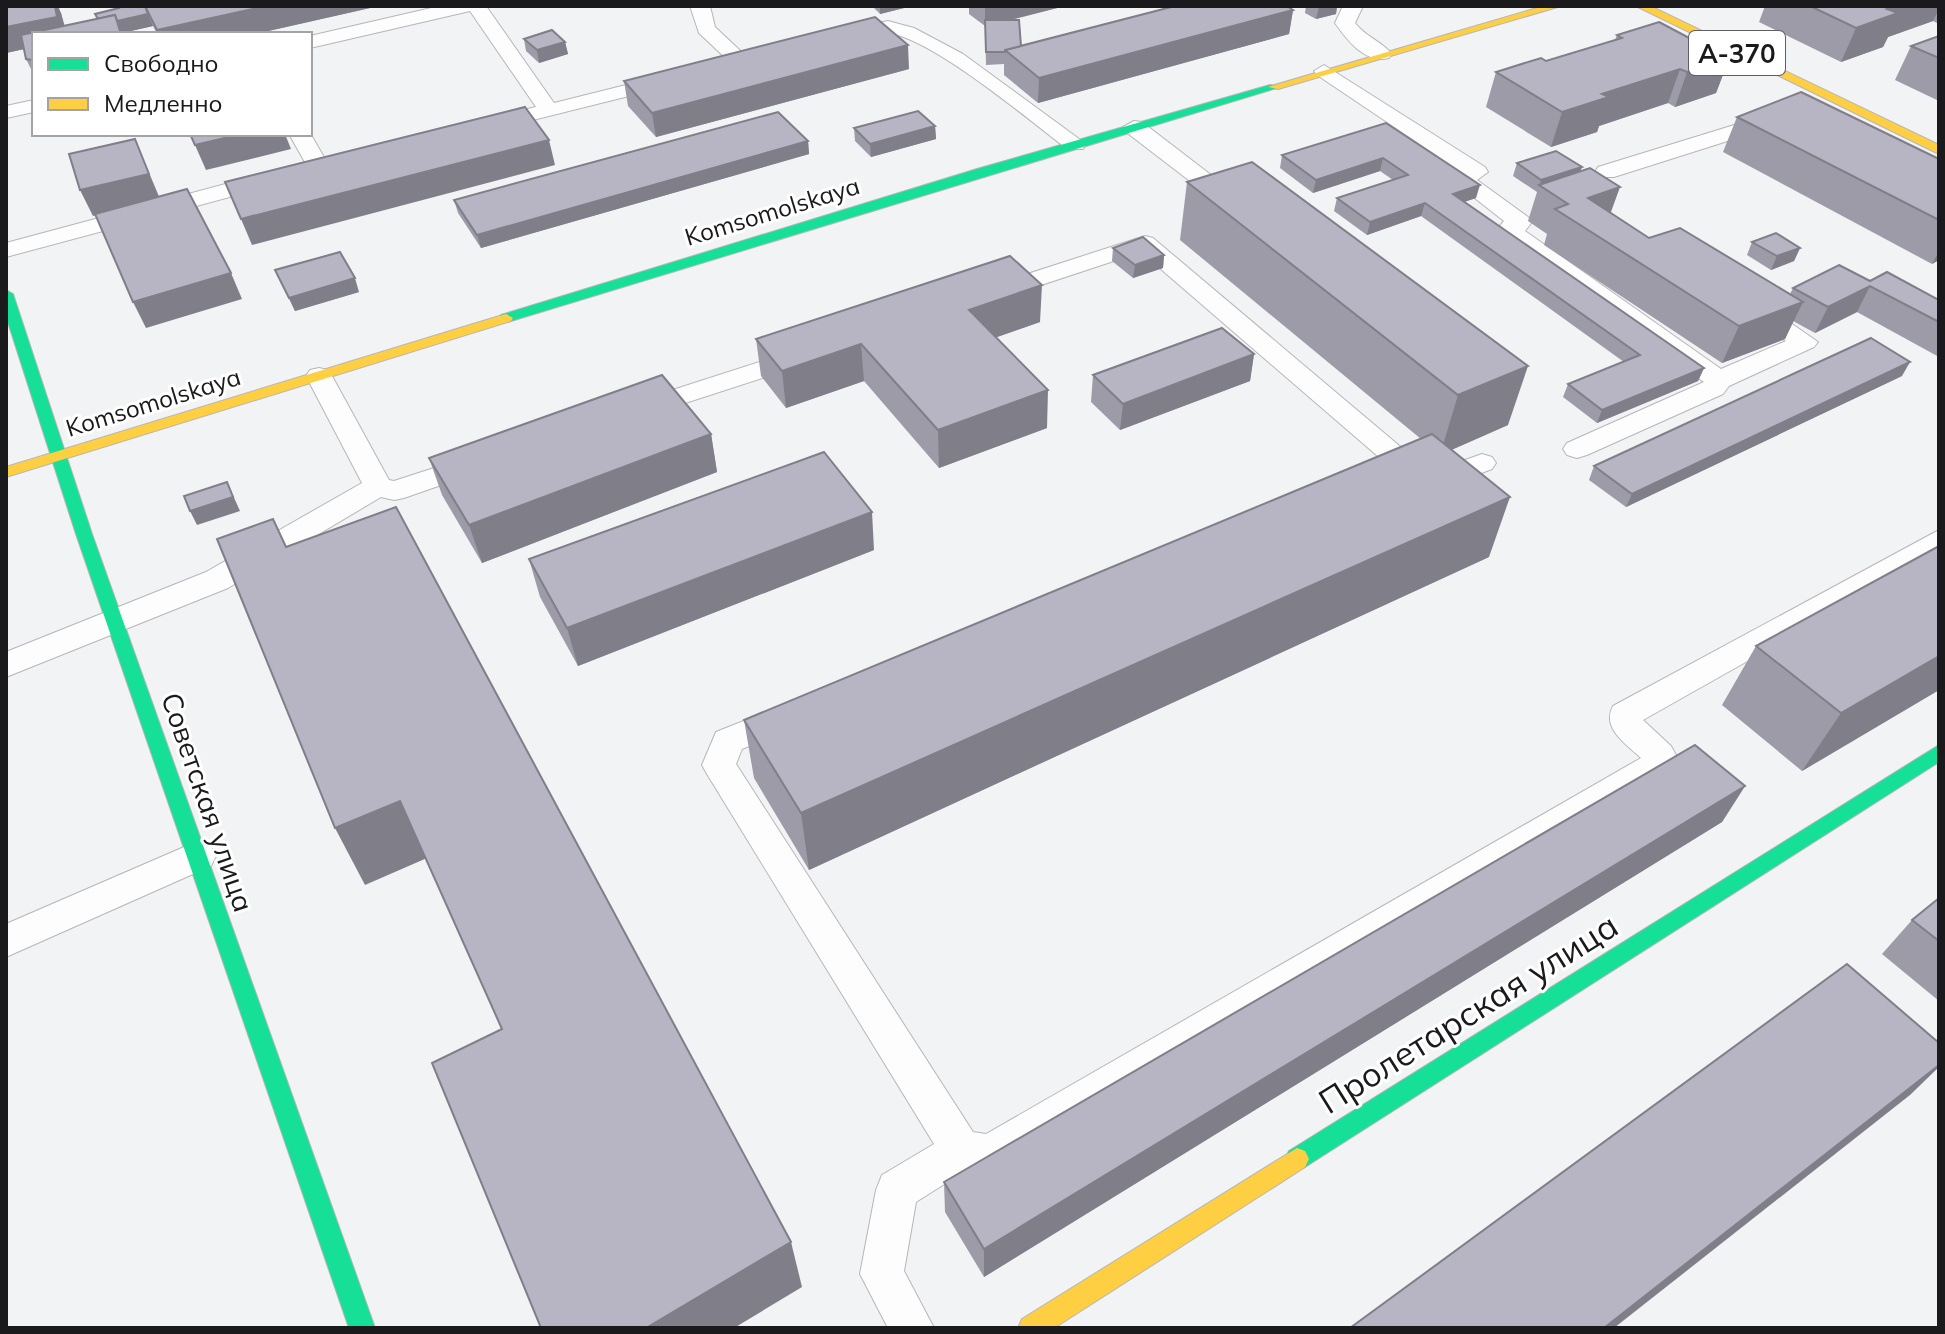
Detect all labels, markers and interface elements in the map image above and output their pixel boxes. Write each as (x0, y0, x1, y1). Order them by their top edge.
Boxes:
road number: А-370 (1689, 31, 1785, 75)
legend (32, 32, 312, 136)
text: Свободно (104, 48, 219, 78)
text: Медленно (104, 88, 223, 118)
street label: Komsomolskaya (681, 170, 863, 252)
street label: Komsomolskaya (62, 361, 244, 443)
street label: Советская улица (154, 688, 262, 916)
street label: Пролетарская улица (1310, 903, 1626, 1123)

